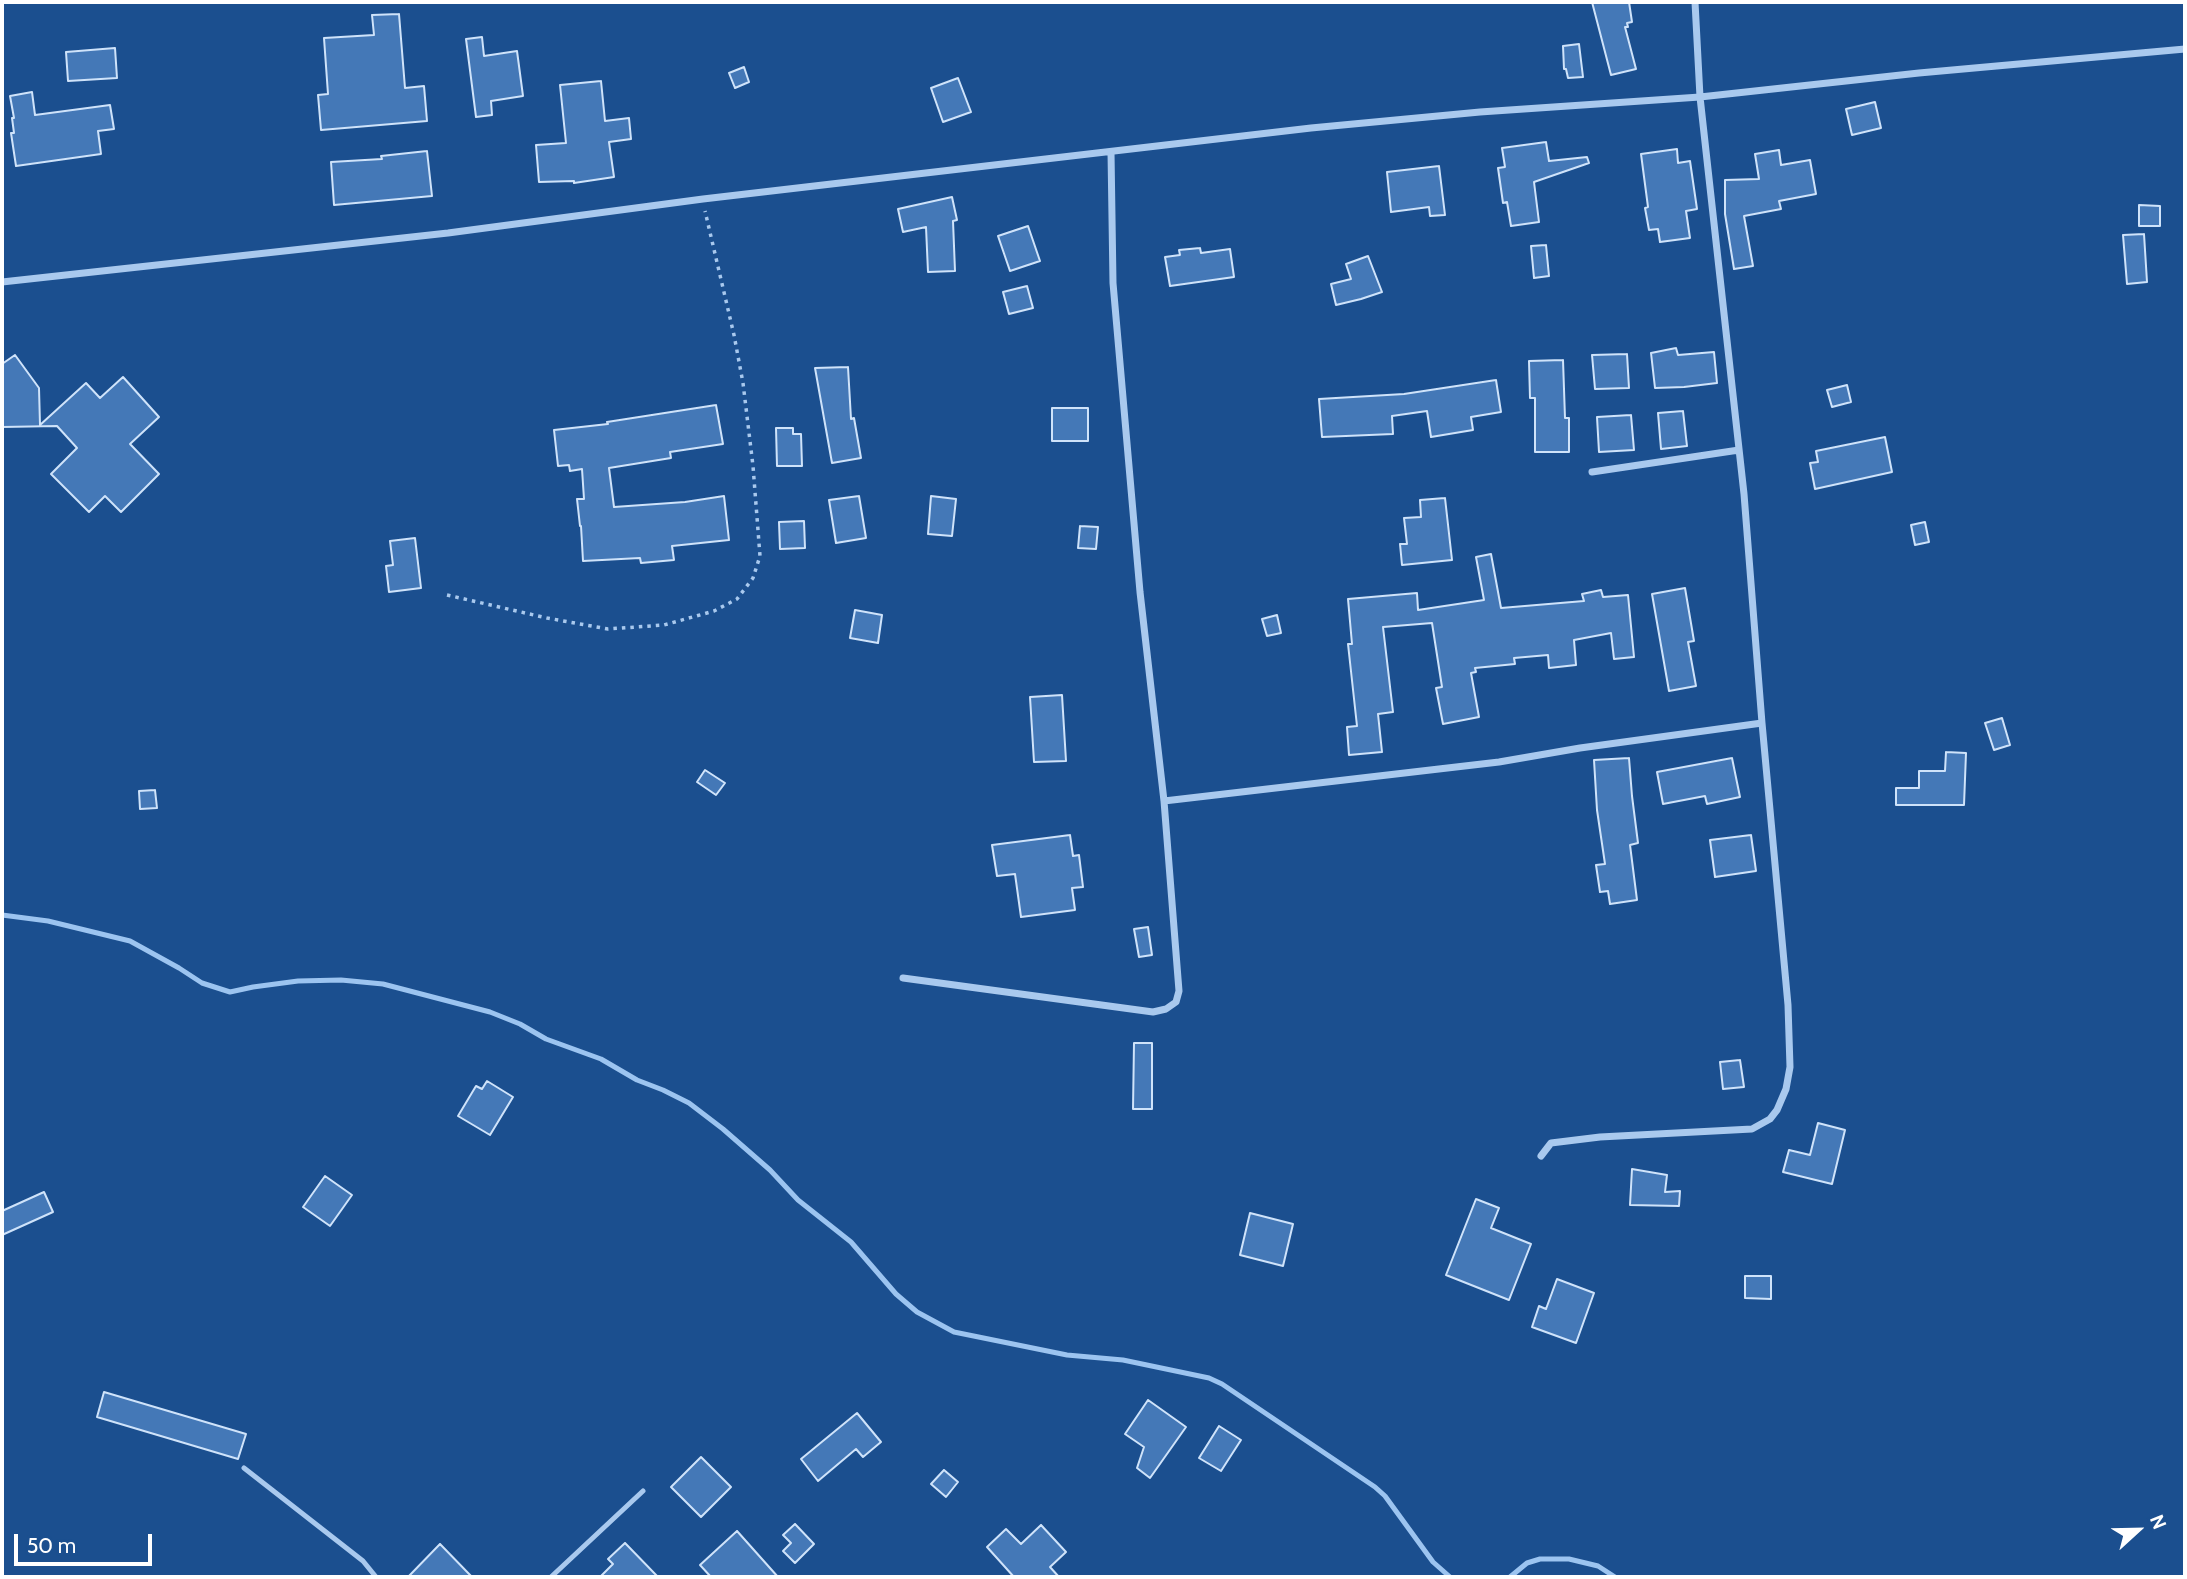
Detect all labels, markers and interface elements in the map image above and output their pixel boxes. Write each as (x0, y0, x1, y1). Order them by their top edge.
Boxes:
north arrow (2103, 1495, 2173, 1565)
text: N (2145, 1511, 2171, 1532)
scale bar (18, 1520, 156, 1564)
text: 50 m (27, 1533, 76, 1558)

